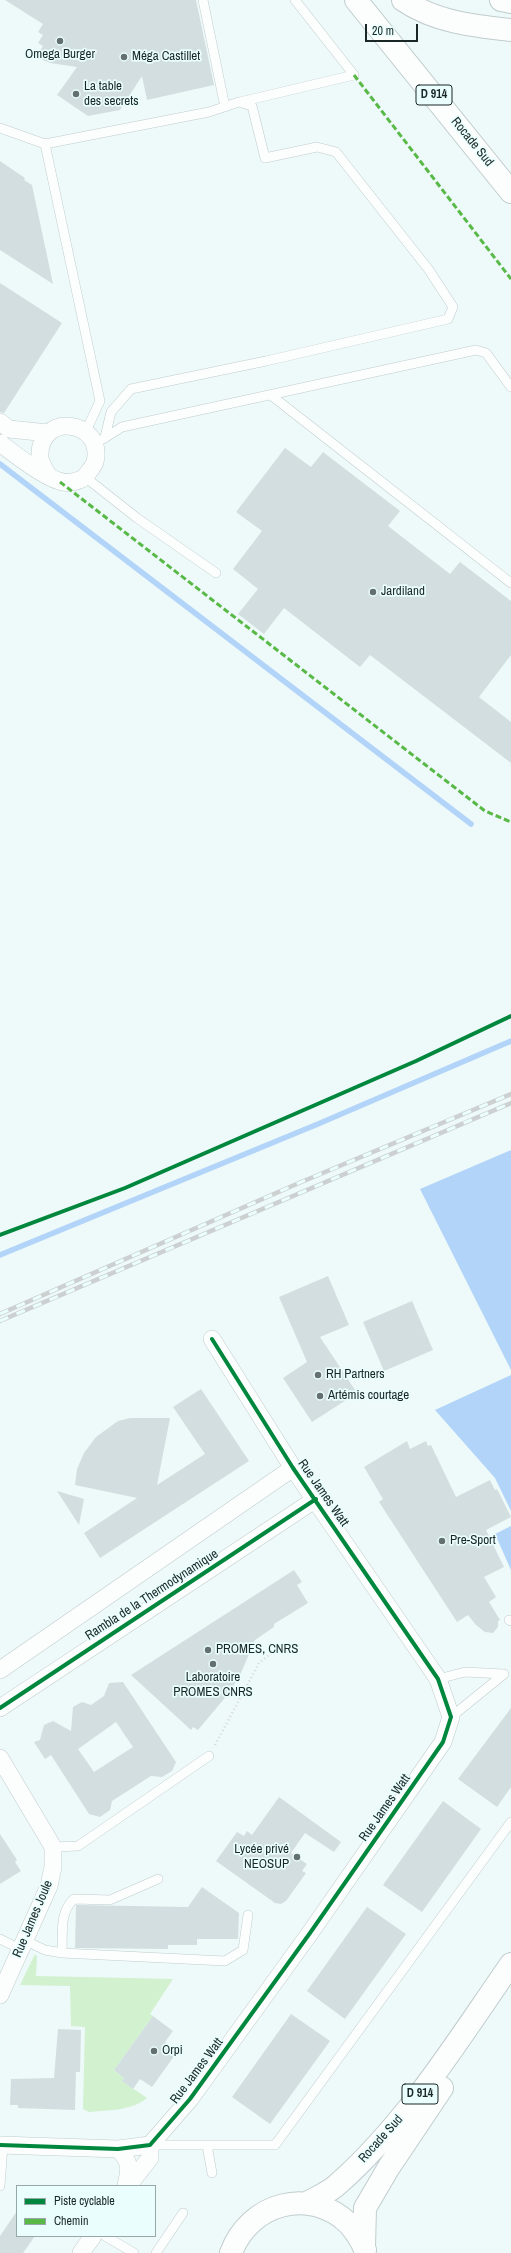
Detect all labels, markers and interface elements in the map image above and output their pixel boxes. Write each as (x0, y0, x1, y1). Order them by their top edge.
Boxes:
scale bar (367, 16, 420, 42)
text: 20 m (372, 23, 394, 39)
marker: Omega Burger (55, 36, 65, 46)
place label: Omega Burger (25, 47, 95, 63)
place label: Méga Castillet (132, 49, 200, 65)
marker: Méga Castillet (119, 52, 129, 62)
place label: La table des secrets (84, 79, 139, 110)
road number: D 914 (416, 85, 452, 105)
marker: La table des secrets (71, 89, 81, 99)
street label: Rocade Sud (447, 114, 497, 170)
place label: Jardiland (381, 584, 425, 600)
marker: Jardiland (368, 587, 378, 597)
place label: RH Partners (326, 1367, 385, 1383)
marker: RH Partners (313, 1370, 323, 1380)
place label: Artémis courtage (328, 1388, 409, 1404)
marker: Artémis courtage (315, 1391, 325, 1401)
street label: Rue James Watt (294, 1456, 352, 1530)
place label: Pre-Sport (450, 1533, 496, 1549)
marker: Pre-Sport (437, 1536, 447, 1546)
street label: Rambla de la Thermodynamique (83, 1546, 221, 1644)
place label: PROMES, CNRS (216, 1642, 298, 1658)
marker: PROMES, CNRS (203, 1645, 213, 1655)
marker: Laboratoire PROMES CNRS (208, 1659, 218, 1669)
place label: Laboratoire PROMES CNRS (173, 1670, 253, 1701)
street label: Rue James Watt (356, 1771, 414, 1845)
place label: Lycée privé NEOSUP (234, 1842, 289, 1873)
marker: Lycée privé NEOSUP (292, 1852, 302, 1862)
street label: Rue James Joule (10, 1878, 56, 1960)
street label: Rue James Watt (167, 2035, 227, 2107)
place label: Orpi (162, 2043, 183, 2059)
marker: Orpi (149, 2046, 159, 2056)
road number: D 914 (402, 2084, 438, 2104)
street label: Rocade Sud (356, 2112, 406, 2166)
legend (16, 2185, 156, 2237)
text: Piste cyclable (54, 2193, 115, 2209)
text: Chemin (54, 2213, 88, 2229)

